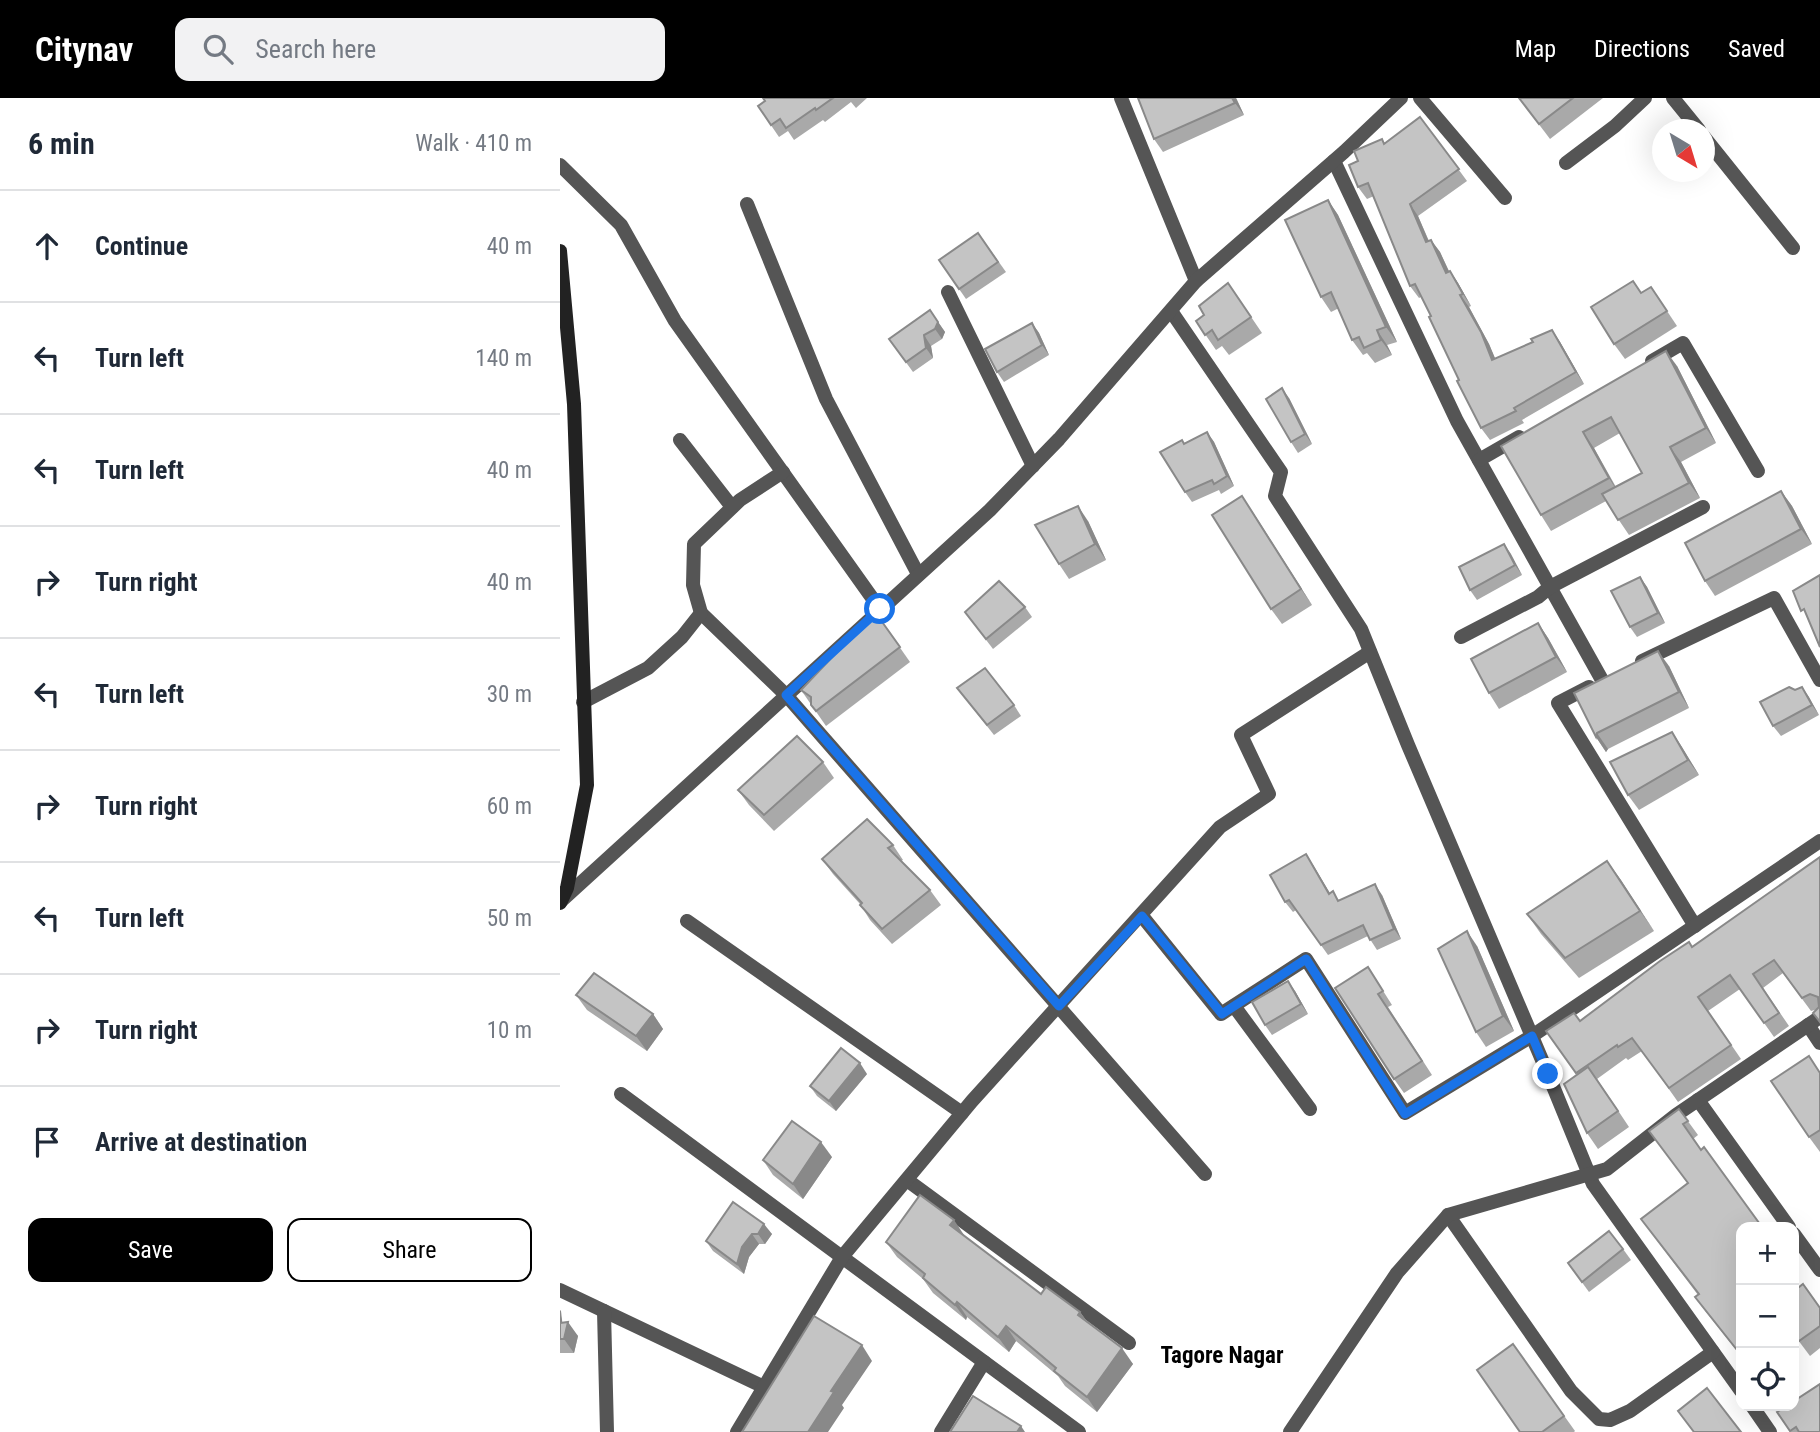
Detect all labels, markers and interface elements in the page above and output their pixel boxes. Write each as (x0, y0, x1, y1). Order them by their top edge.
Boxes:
search box (175, 18, 665, 81)
text: Citynav (35, 30, 133, 69)
icon: search (199, 30, 237, 68)
text: Search here (255, 34, 376, 64)
text: Map (1515, 35, 1556, 63)
text: Directions (1594, 35, 1690, 63)
text: Saved (1728, 35, 1785, 63)
north arrow (1652, 119, 1715, 182)
text: 6 min (28, 126, 95, 161)
text: Walk · 410 m (415, 130, 532, 157)
icon: ahead (28, 227, 66, 265)
text: Continue (95, 231, 188, 261)
text: 40 m (487, 233, 532, 260)
icon: left (28, 339, 66, 377)
text: Turn left (95, 343, 184, 373)
text: 140 m (475, 345, 532, 372)
icon: left (28, 451, 66, 489)
text: Turn left (95, 455, 184, 485)
text: 40 m (487, 457, 532, 484)
icon: right (28, 563, 66, 601)
text: Turn right (95, 567, 197, 597)
text: 40 m (487, 569, 532, 596)
route start (864, 593, 895, 624)
icon: left (28, 675, 66, 713)
text: Turn left (95, 679, 184, 709)
text: 30 m (487, 681, 532, 708)
icon: right (28, 787, 66, 825)
text: Turn right (95, 791, 197, 821)
text: 60 m (487, 793, 532, 820)
icon: left (28, 899, 66, 937)
text: Turn left (95, 903, 184, 933)
text: 50 m (487, 905, 532, 932)
icon: right (28, 1011, 66, 1049)
text: Turn right (95, 1015, 197, 1045)
text: 10 m (487, 1017, 532, 1044)
route end (1532, 1058, 1563, 1089)
icon: arrive (28, 1123, 66, 1161)
text: Arrive at destination (95, 1127, 307, 1157)
button: Save (28, 1218, 273, 1282)
button: Share (287, 1218, 532, 1282)
map controls (1736, 1222, 1799, 1411)
button: + (1736, 1222, 1799, 1285)
button: − (1736, 1285, 1799, 1348)
district label: Tagore Nagar (1160, 1342, 1284, 1369)
button: locate (1736, 1348, 1799, 1411)

